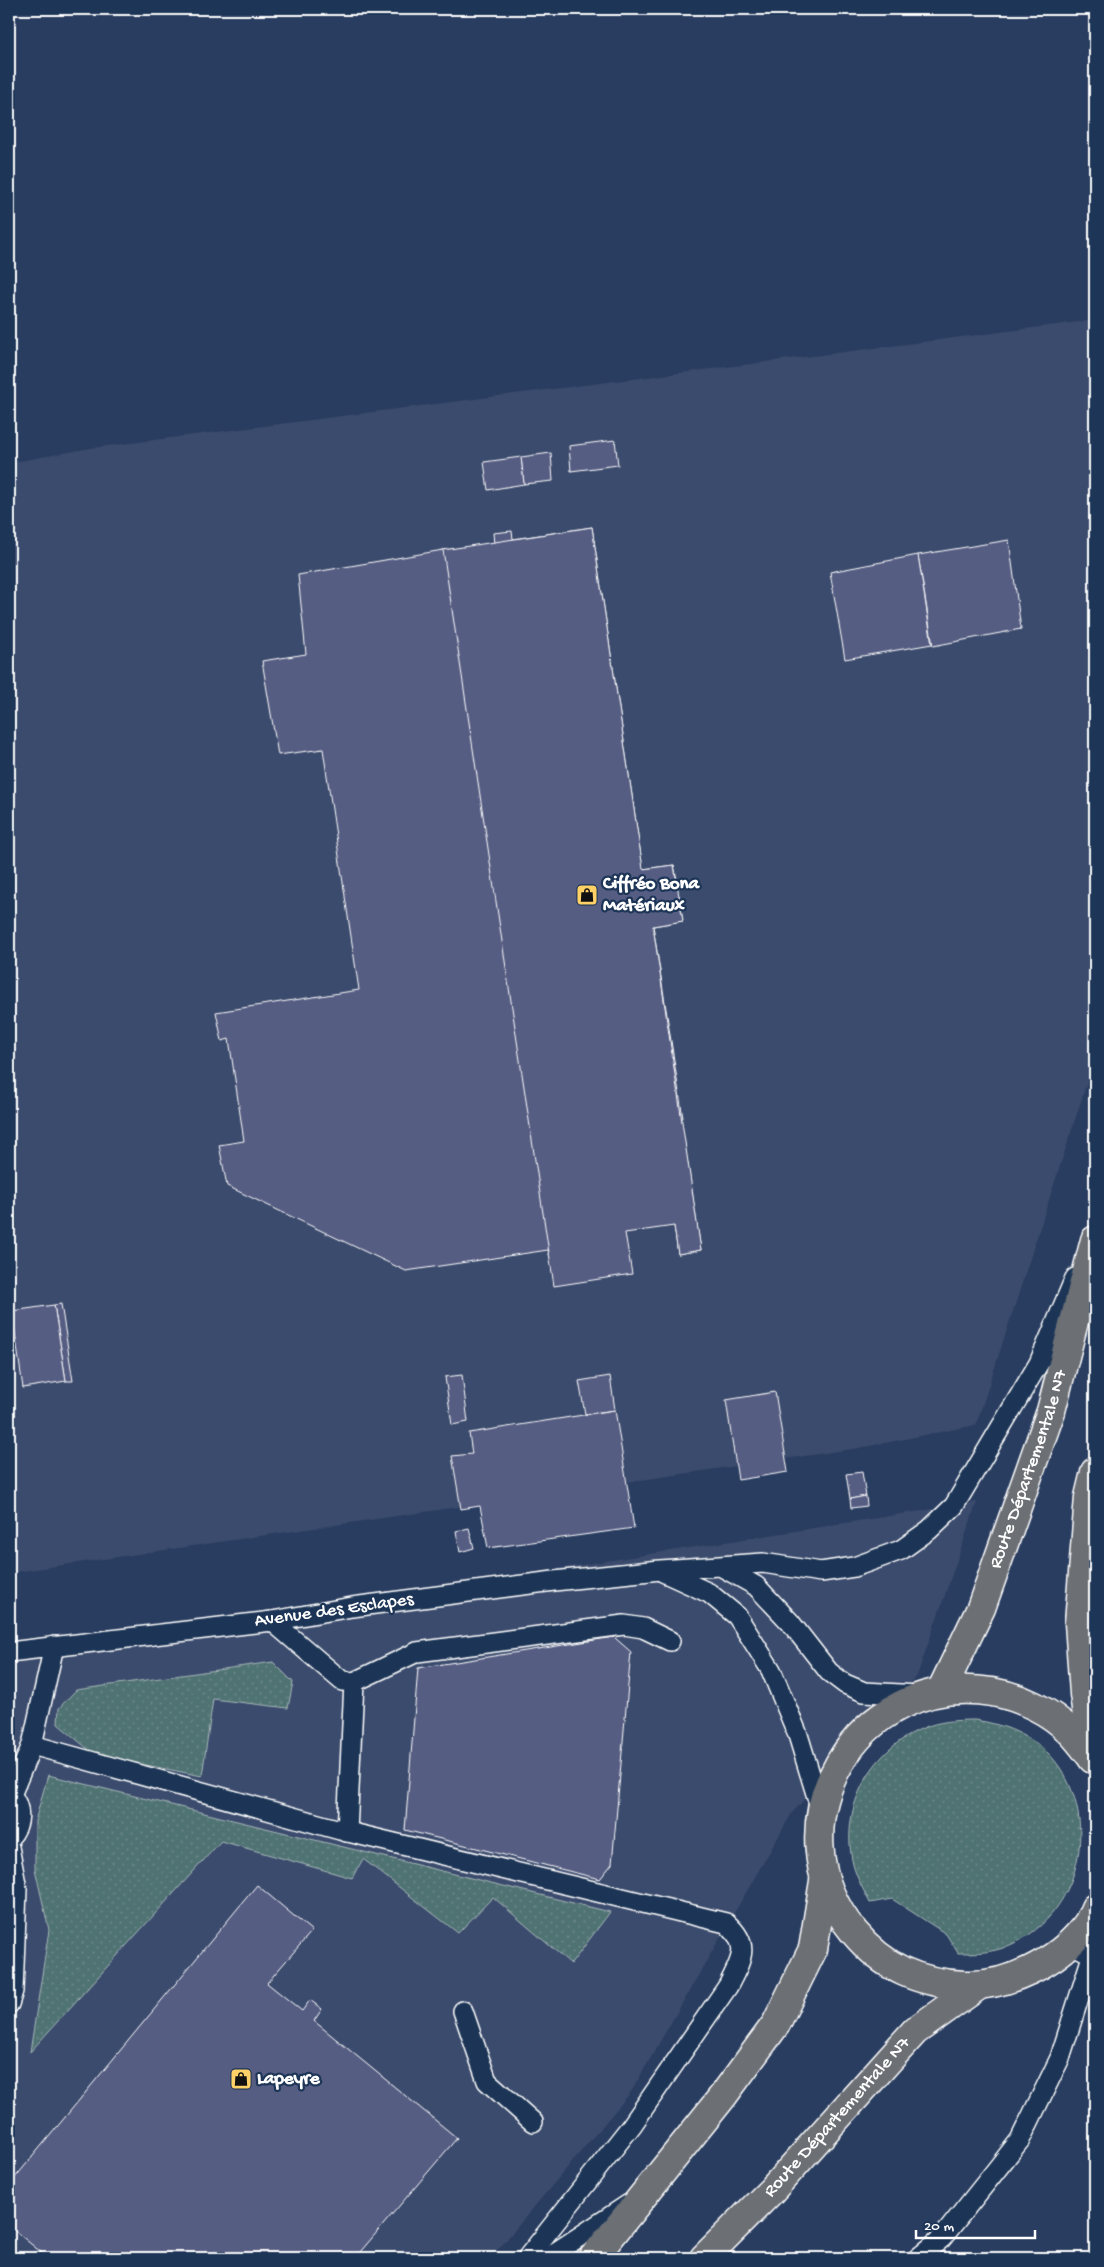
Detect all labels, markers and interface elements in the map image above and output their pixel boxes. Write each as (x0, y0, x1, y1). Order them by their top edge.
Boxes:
place label: Ciffréo Bona Matériaux (602, 873, 701, 918)
shop icon: Ciffréo Bona Matériaux (575, 883, 599, 907)
street label: Route Départementale N7 (984, 1366, 1073, 1572)
street label: Avenue des Esclapes (253, 1588, 416, 1634)
street label: Route Départementale N7 (759, 2031, 917, 2203)
shop icon: Lapeyre (229, 2067, 253, 2091)
place label: Lapeyre (257, 2068, 321, 2091)
scale bar (916, 2207, 1035, 2239)
text: 20 m (924, 2218, 954, 2236)

